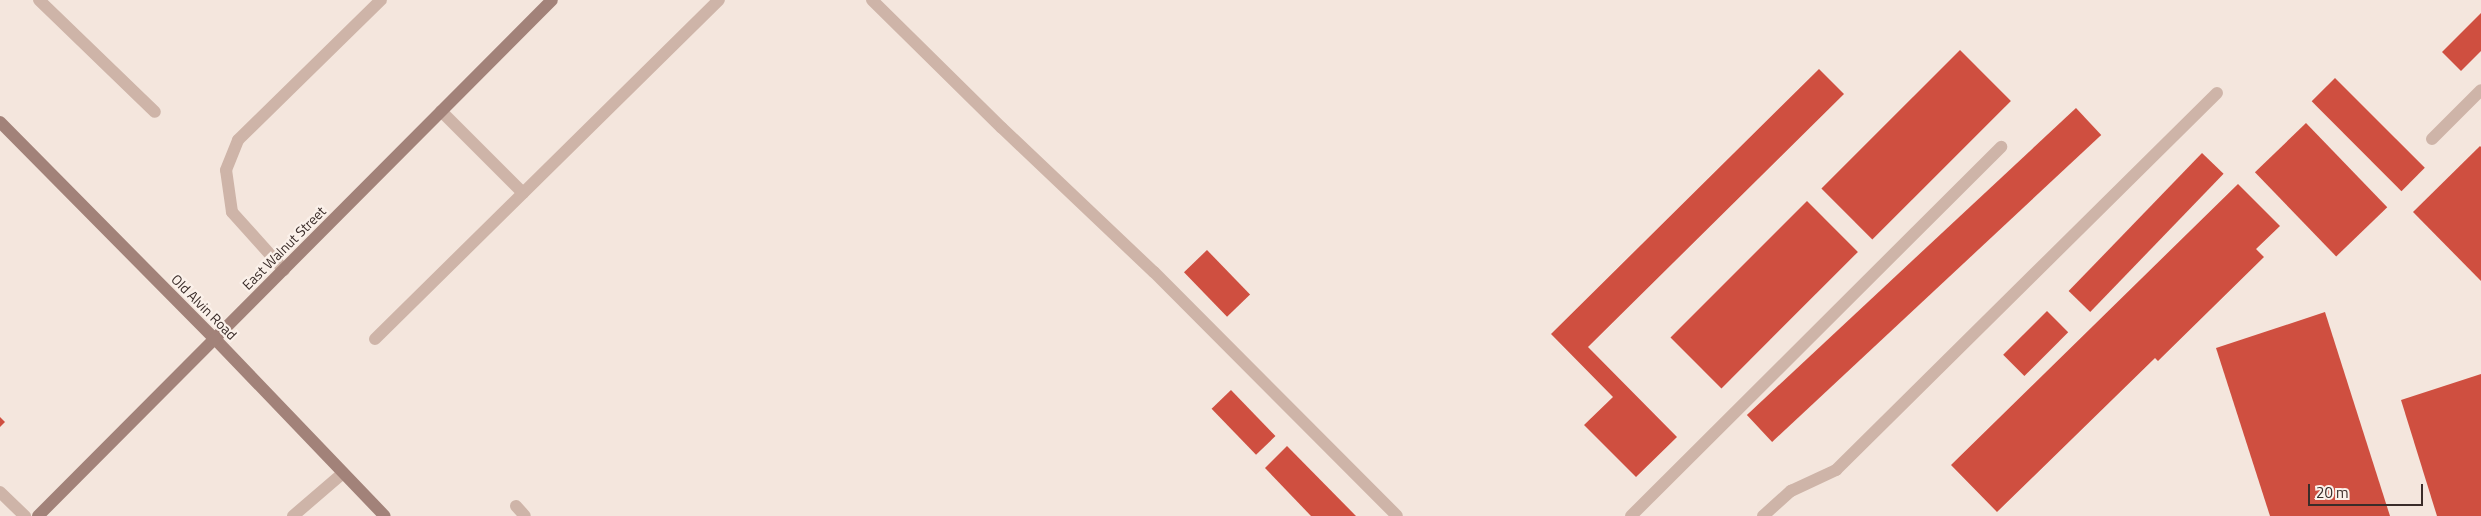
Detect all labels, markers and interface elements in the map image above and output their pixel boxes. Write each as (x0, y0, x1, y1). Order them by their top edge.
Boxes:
street label: East Walnut Street (239, 203, 329, 293)
street label: Old Alvin Road (168, 271, 240, 343)
scale bar (2311, 474, 2426, 506)
text: 20 m (2316, 481, 2349, 504)

